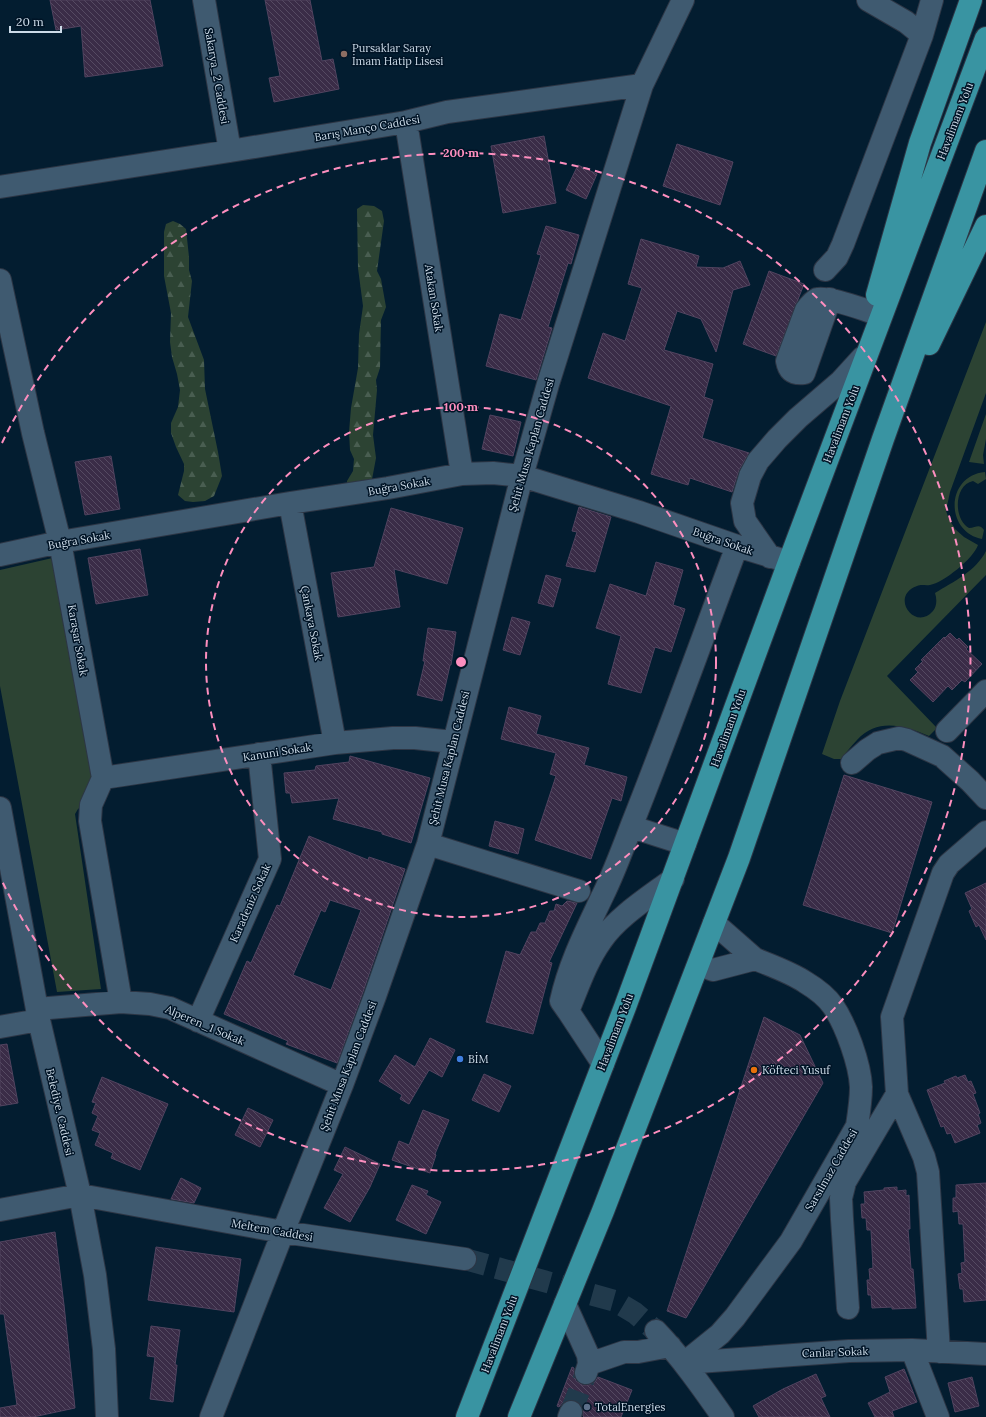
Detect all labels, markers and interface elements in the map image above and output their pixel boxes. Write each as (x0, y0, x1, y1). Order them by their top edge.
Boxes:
scale bar (10, 8, 61, 34)
text: 20 m (16, 14, 44, 29)
street label: Sakarya_2 Caddesi (202, 27, 232, 125)
place label: Pursaklar Saray İmam Hatip Lisesi (352, 41, 443, 68)
marker: Pursaklar Saray İmam Hatip Lisesi (339, 49, 349, 59)
street label: Havalimanı Yolu (934, 80, 976, 162)
street label: Barış Manço Caddesi (313, 112, 421, 144)
text: 200 m (443, 145, 479, 160)
street label: Atakan Sokak (422, 262, 446, 333)
street label: Şehit Musa Kaplan Caddesi (505, 377, 557, 513)
street label: Havalimanı Yolu (820, 383, 862, 465)
text: 100 m (444, 399, 478, 414)
street label: Buğra Sokak (367, 474, 431, 498)
street label: Buğra Sokak (691, 524, 755, 558)
street label: Buğra Sokak (47, 528, 111, 552)
street label: Çankaya Sokak (298, 584, 326, 662)
street label: Karaşar Sokak (65, 603, 91, 677)
centre of rings (454, 655, 468, 669)
street label: Havalimanı Yolu (707, 687, 749, 769)
street label: Şehit Musa Kaplan Caddesi (425, 689, 473, 827)
street label: Kanuni Sokak (242, 740, 312, 764)
street label: Karadeniz Sokak (226, 861, 274, 944)
street label: Havalimanı Yolu (594, 991, 636, 1073)
street label: Şehit Musa Kaplan Caddesi (317, 999, 379, 1133)
street label: Alperen_1 Sokak (162, 1002, 247, 1048)
place label: BİM (468, 1051, 489, 1066)
marker: BİM (455, 1054, 465, 1064)
place label: Köfteci Yusuf (762, 1063, 831, 1077)
marker: Köfteci Yusuf (749, 1065, 759, 1075)
street label: Belediye. Caddesi (43, 1067, 77, 1157)
street label: Sarsılmaz Caddesi (802, 1126, 860, 1214)
street label: Meltem Caddesi (230, 1216, 314, 1244)
street label: Havalimanı Yolu (478, 1293, 520, 1375)
street label: Canlar Sokak (802, 1344, 869, 1360)
place label: TotalEnergies (595, 1400, 665, 1414)
marker: TotalEnergies (582, 1402, 592, 1412)

